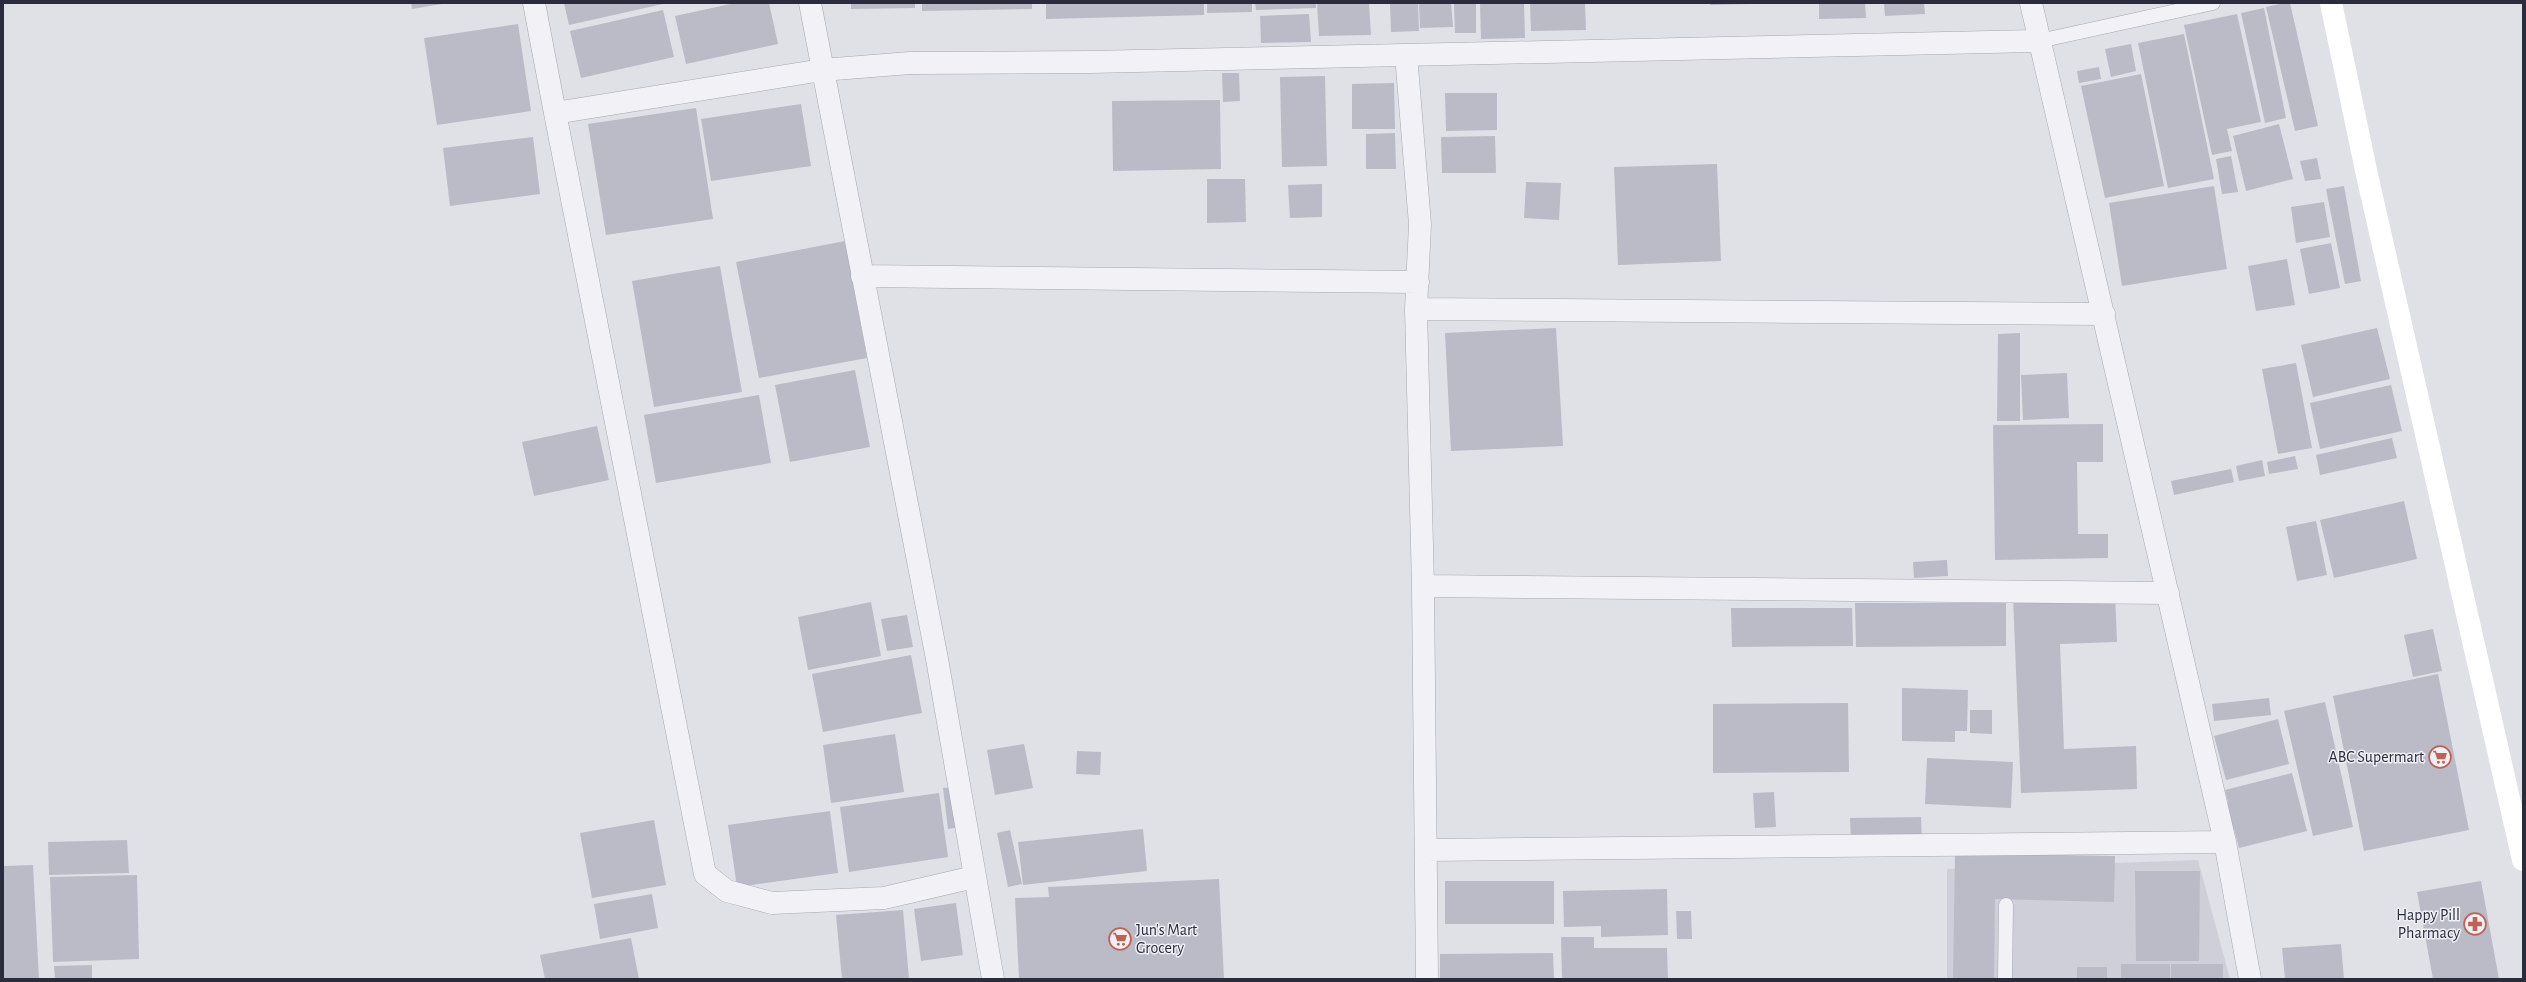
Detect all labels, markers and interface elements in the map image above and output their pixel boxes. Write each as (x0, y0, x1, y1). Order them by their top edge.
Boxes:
supermarket icon: ABC Supermart (2427, 744, 2453, 770)
place label: ABC Supermart (2328, 749, 2424, 765)
place label: Happy Pill Pharmacy (2396, 907, 2460, 942)
pharmacy icon: Happy Pill Pharmacy (2462, 911, 2488, 937)
place label: Jun's Mart Grocery (1136, 922, 1197, 957)
supermarket icon: Jun's Mart Grocery (1107, 926, 1133, 952)

